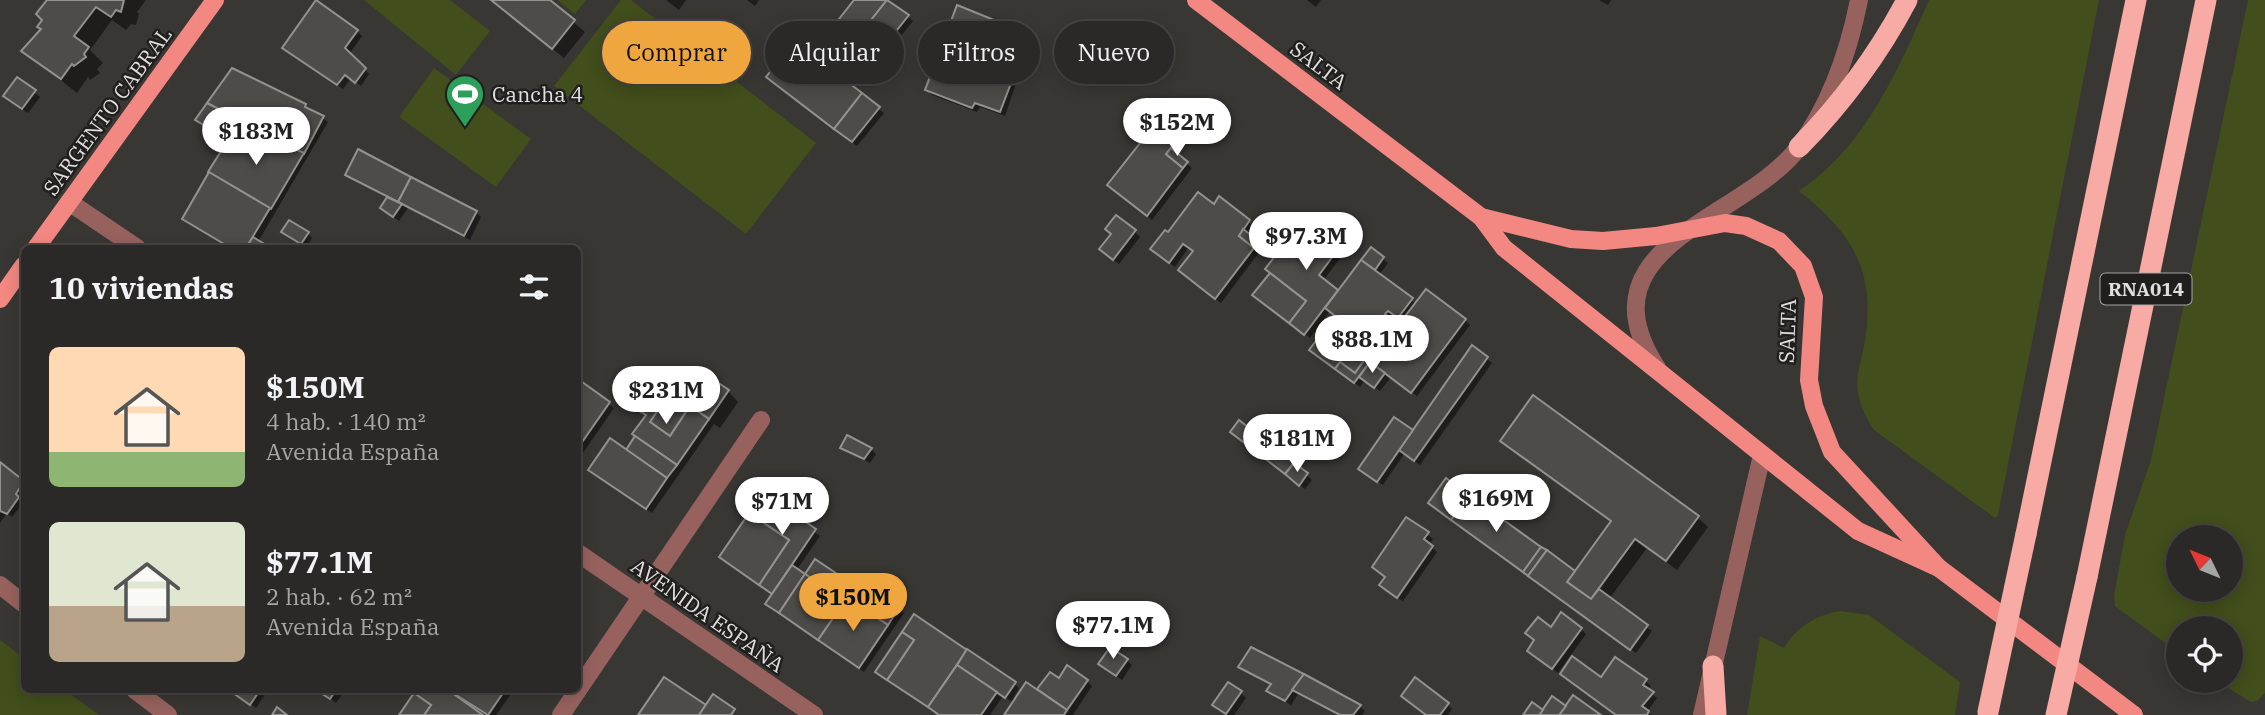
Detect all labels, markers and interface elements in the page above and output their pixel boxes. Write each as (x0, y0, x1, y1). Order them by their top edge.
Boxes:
street label: SARGENTO CABRAL (36, 21, 178, 201)
chip: Comprar (602, 21, 751, 84)
chip: Alquilar (765, 21, 904, 84)
chip: Filtros (918, 21, 1040, 84)
chip: Nuevo (1054, 21, 1174, 84)
street label: SALTA (1285, 34, 1354, 96)
sports icon: Cancha 4 (444, 73, 486, 128)
place label: Cancha 4 (492, 80, 583, 108)
pin: $152M (1128, 99, 1226, 158)
text: $152M (1139, 106, 1215, 136)
pin: $183M (207, 108, 305, 167)
text: $183M (218, 115, 294, 145)
pin: $97.3M (1249, 212, 1363, 272)
text: $97.3M (1265, 220, 1347, 250)
text: 10 viviendas (49, 268, 234, 307)
icon: filters (515, 268, 553, 306)
road number: RNA014 (2100, 274, 2192, 304)
street label: SALTA (1772, 298, 1802, 364)
pin: $88.1M (1315, 316, 1429, 375)
text: $88.1M (1331, 323, 1413, 353)
pin: $231M (617, 366, 715, 426)
text: $150M (266, 367, 365, 406)
text: $231M (628, 374, 704, 404)
icon: home (105, 375, 189, 459)
text: 4 hab. · 140 m² (266, 406, 426, 436)
pin: $181M (1248, 414, 1346, 474)
text: $181M (1259, 422, 1335, 452)
text: Avenida España (266, 436, 440, 466)
pin: $169M (1447, 475, 1545, 534)
pin: $71M (741, 477, 823, 537)
text: $169M (1458, 482, 1534, 512)
text: $71M (751, 485, 813, 515)
north arrow (2166, 525, 2244, 602)
map controls (2166, 525, 2243, 693)
text: $77.1M (266, 542, 373, 581)
icon: home (105, 550, 189, 634)
street label: AVENIDA ESPAÑA (626, 552, 791, 679)
pin: $150M (804, 574, 902, 633)
text: 2 hab. · 62 m² (266, 581, 412, 611)
text: $150M (815, 581, 891, 611)
pin: $77.1M (1056, 602, 1170, 661)
text: $77.1M (1072, 609, 1154, 639)
text: Avenida España (266, 611, 440, 641)
button: locate (2166, 616, 2243, 693)

